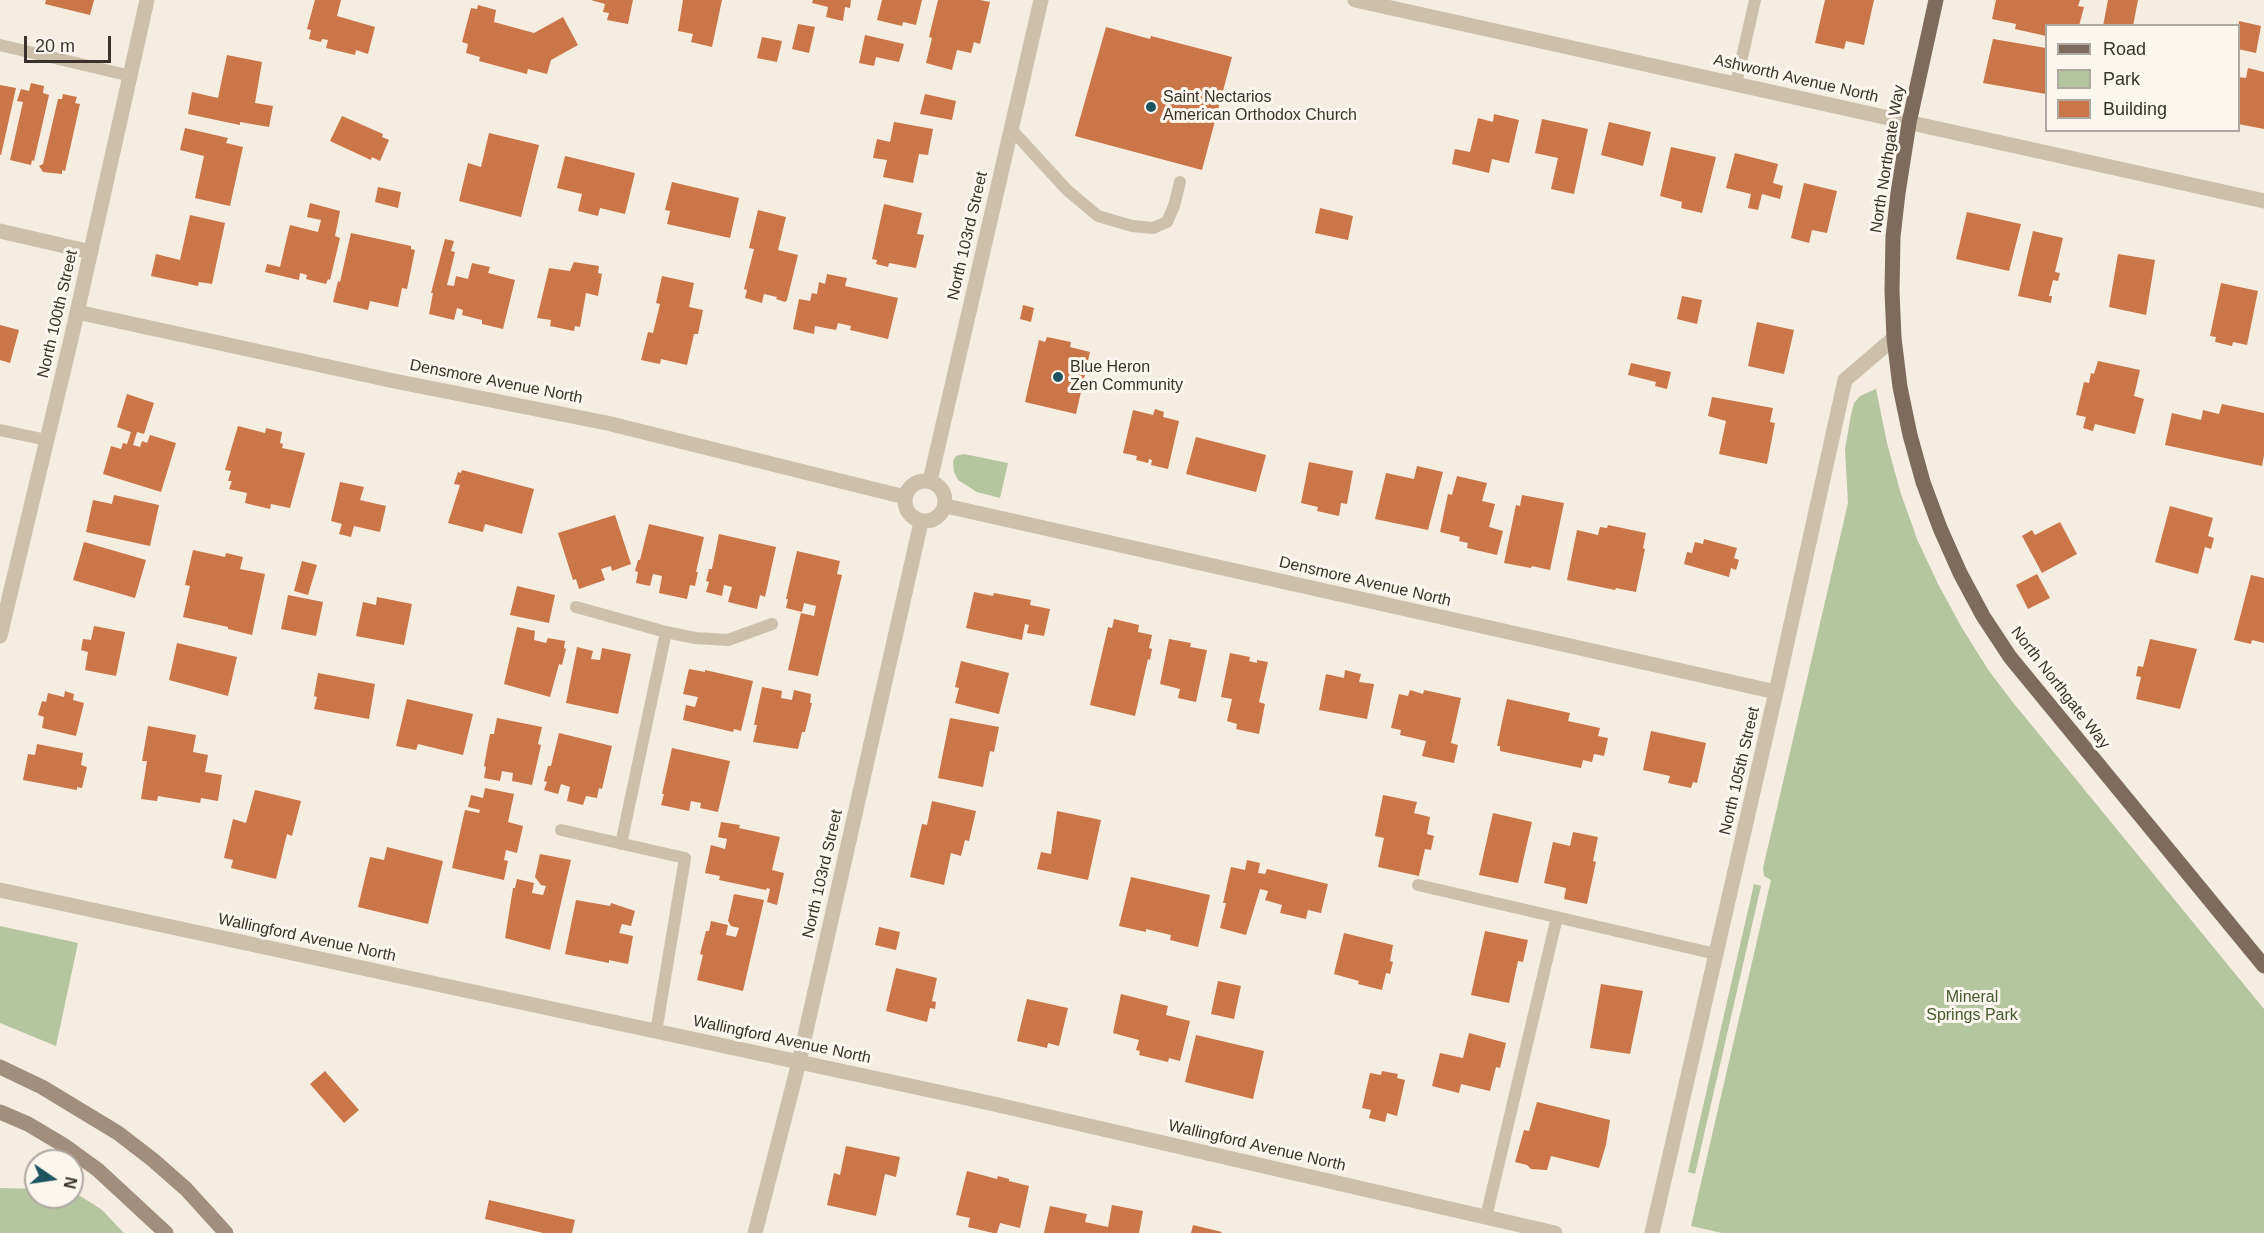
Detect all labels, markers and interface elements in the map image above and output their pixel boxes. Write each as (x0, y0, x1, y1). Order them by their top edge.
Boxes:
scale bar (27, 24, 114, 62)
legend (2045, 24, 2240, 132)
text: 20 m (35, 36, 75, 56)
text: Road (2103, 39, 2146, 59)
street label: Ashworth Avenue North (1712, 51, 1880, 107)
text: Park (2103, 69, 2140, 89)
street label: North Northgate Way (1867, 84, 1909, 234)
place label: Saint Nectarios American Orthodox Church (1163, 88, 1357, 126)
text: Building (2103, 99, 2167, 119)
marker: Saint Nectarios American Orthodox Church (1144, 100, 1158, 114)
street label: North 103rd Street (944, 170, 992, 302)
street label: North 100th Street (34, 248, 82, 380)
street label: Densmore Avenue North (408, 356, 584, 408)
place label: Blue Heron Zen Community (1070, 358, 1183, 396)
marker: Blue Heron Zen Community (1051, 370, 1065, 384)
street label: Densmore Avenue North (1277, 553, 1453, 611)
street label: North Northgate Way (2006, 623, 2114, 753)
street label: North 105th Street (1716, 705, 1764, 837)
street label: North 103rd Street (799, 808, 847, 940)
street label: Wallingford Avenue North (216, 910, 398, 966)
park label: Mineral Springs Park (1926, 988, 2018, 1026)
street label: Wallingford Avenue North (691, 1012, 873, 1068)
street label: Wallingford Avenue North (1166, 1116, 1348, 1176)
north arrow (24, 1149, 84, 1209)
text: N (60, 1175, 80, 1190)

